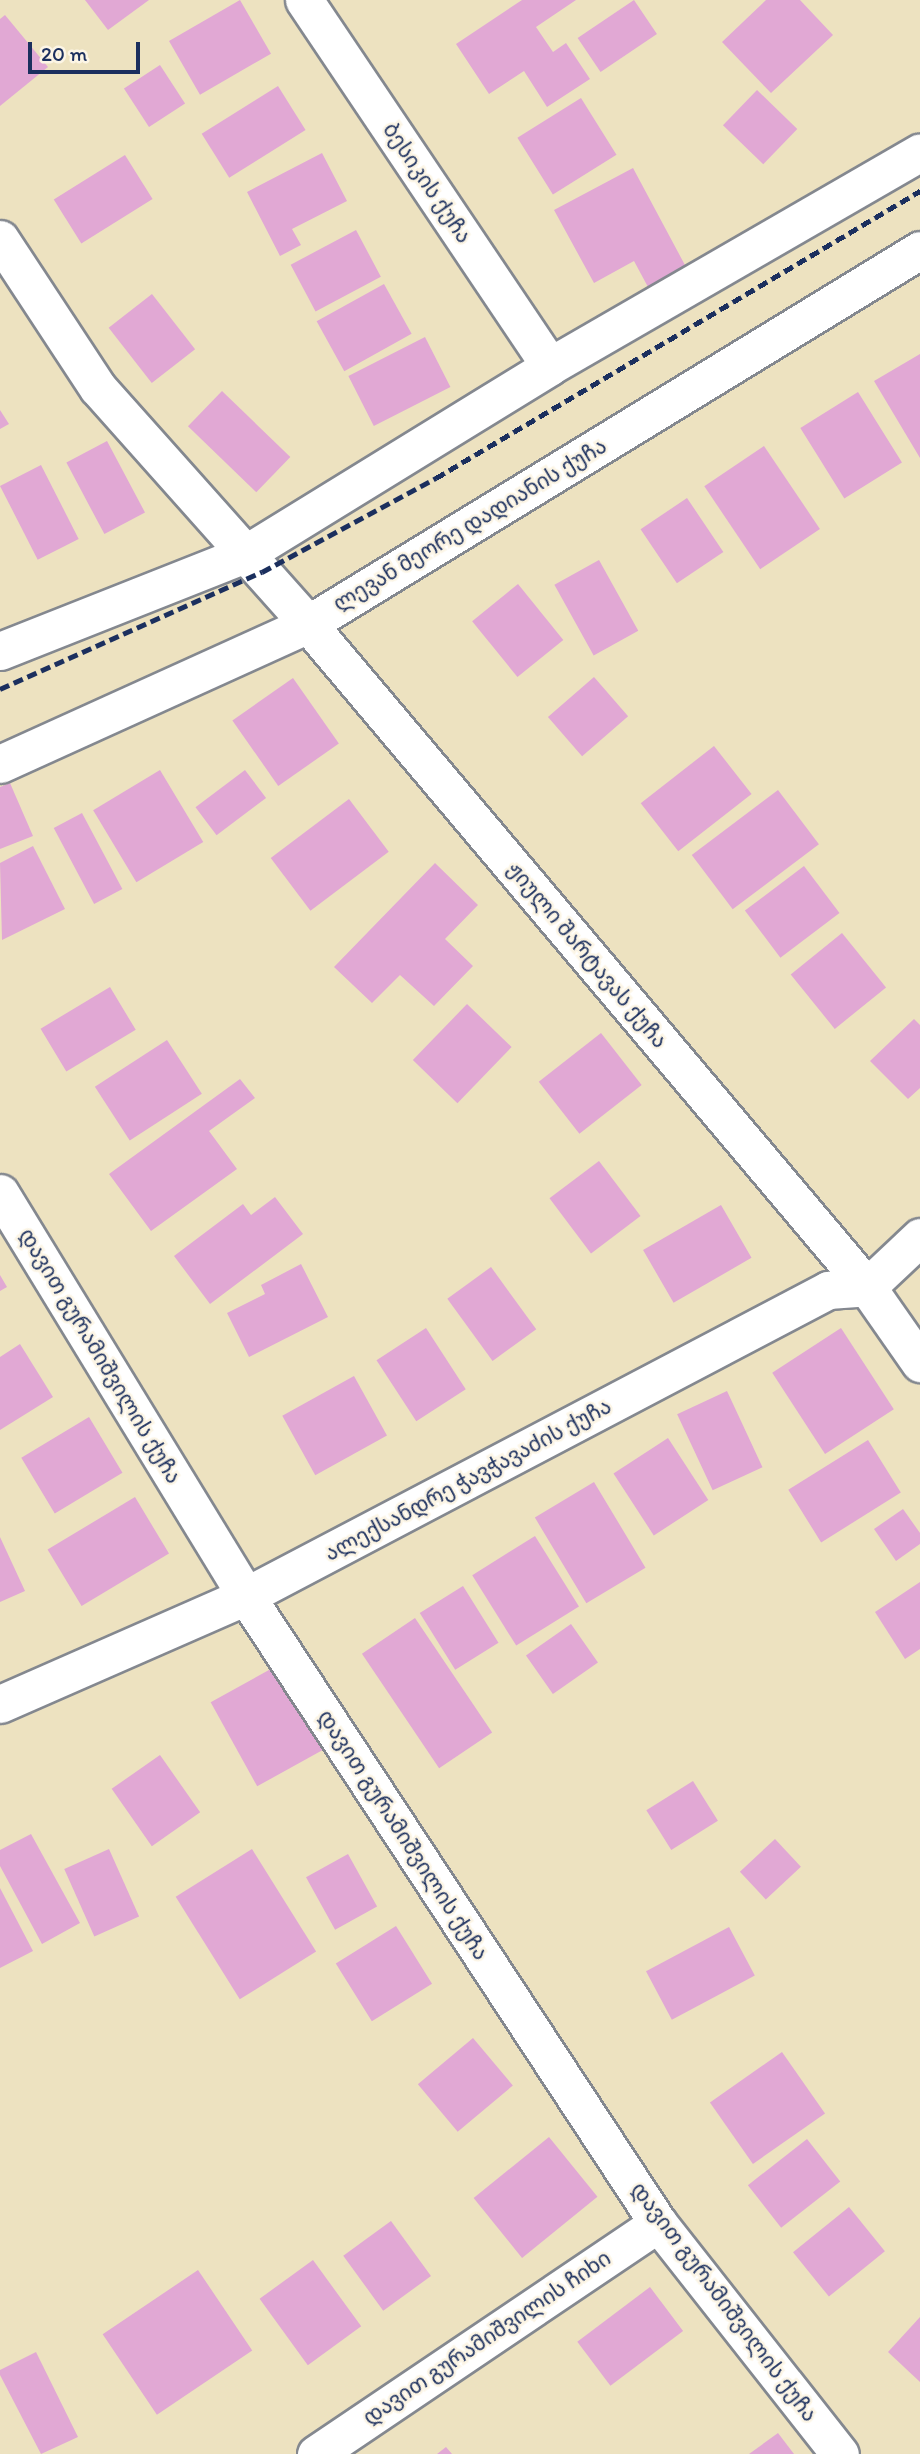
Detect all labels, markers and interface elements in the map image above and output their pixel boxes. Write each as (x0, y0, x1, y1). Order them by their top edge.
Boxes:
scale bar (32, 28, 144, 72)
text: 20 m (41, 41, 87, 66)
street label: ბესიკის ქუჩა (377, 118, 477, 248)
street label: ლევან მეორე დადიანის ქუჩა (329, 433, 611, 617)
street label: ჟიული შარტავას ქუჩა (502, 857, 672, 1053)
street label: დავით გურამიშვილის ქუჩა (14, 1224, 186, 1488)
street label: ალექსანდრე ჭავჭავაძის ქუჩა (320, 1394, 616, 1566)
street label: დავით გურამიშვილის ქუჩა (313, 1705, 493, 1965)
street label: დავით გურამიშვილის ქუჩა (626, 2177, 822, 2427)
street label: დავით გურამიშვილის ჩიხი (358, 2246, 616, 2430)

